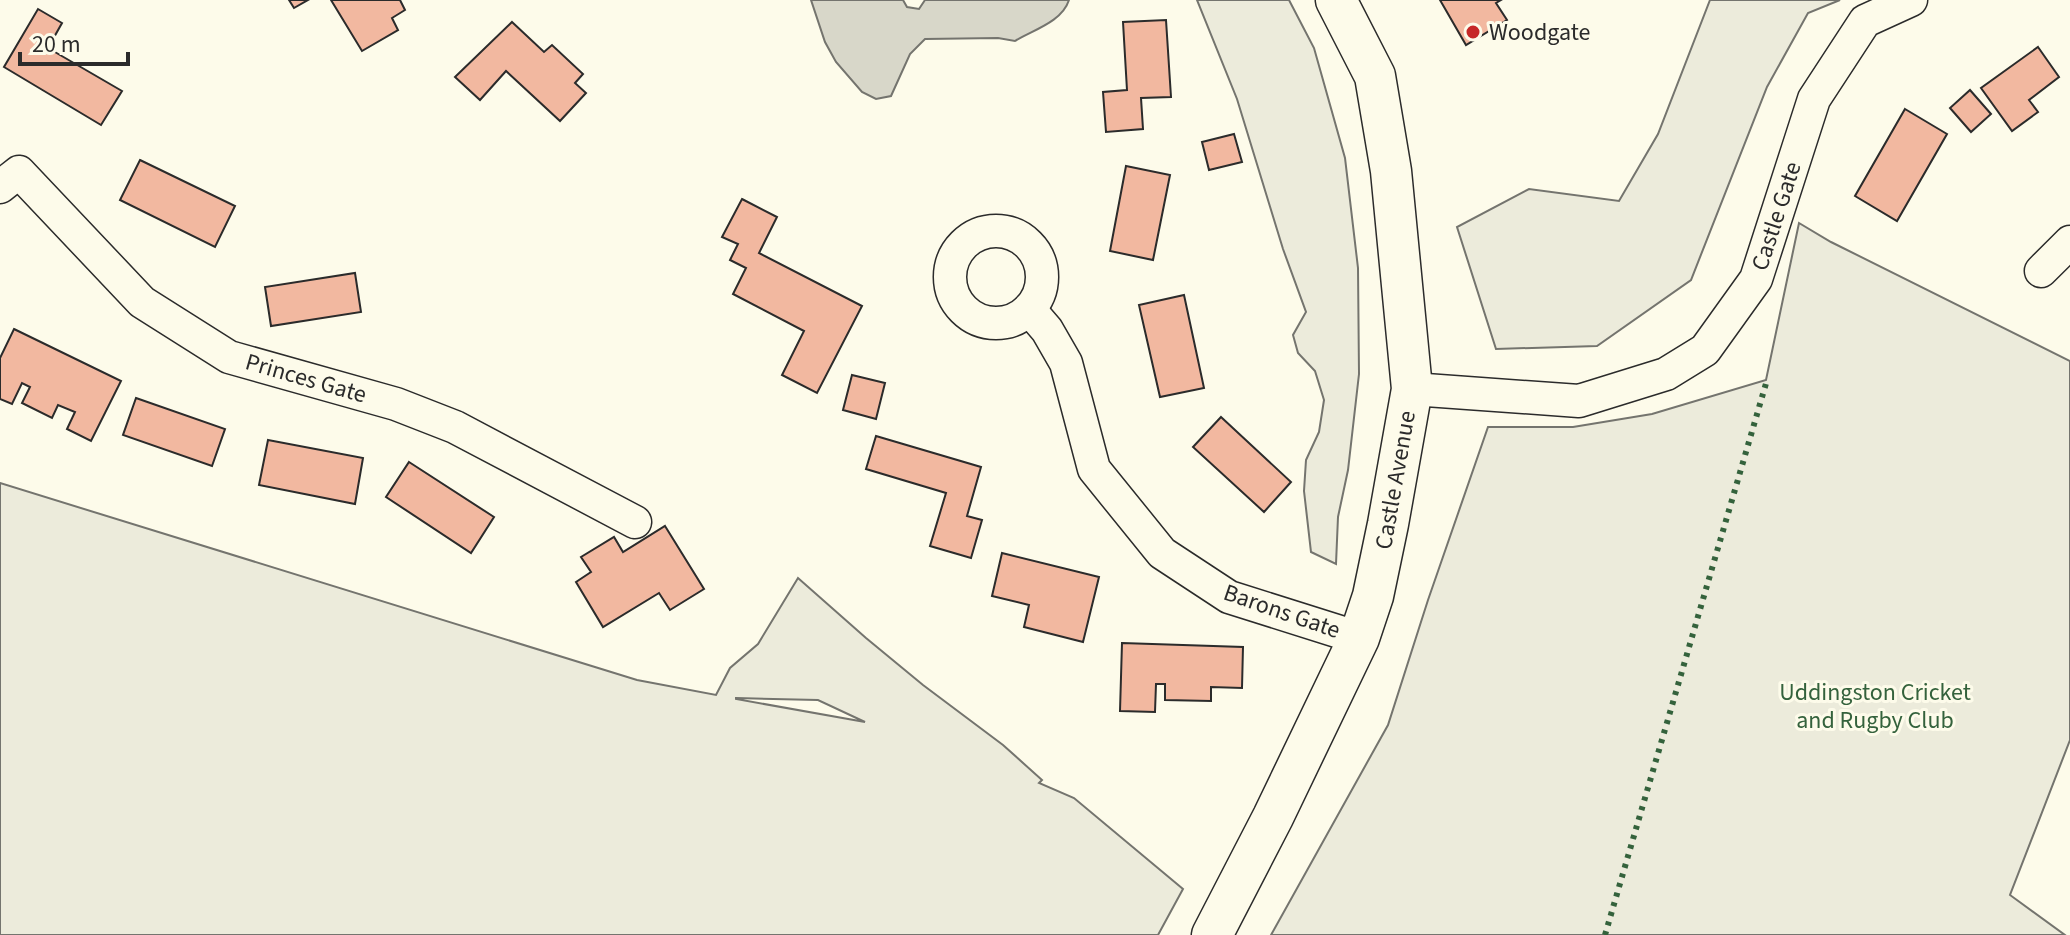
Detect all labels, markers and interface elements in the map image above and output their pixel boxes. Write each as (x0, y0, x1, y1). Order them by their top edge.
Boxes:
place label: Woodgate (1489, 15, 1590, 50)
scale bar (20, 16, 128, 66)
marker: Woodgate (1464, 23, 1482, 41)
text: 20 m (32, 27, 81, 62)
street label: Castle Gate (1742, 157, 1811, 275)
street label: Princes Gate (241, 345, 370, 412)
street label: Castle Avenue (1366, 408, 1425, 552)
street label: Barons Gate (1219, 575, 1345, 648)
park label: Uddingston Cricket and Rugby Club (1779, 675, 1971, 738)

